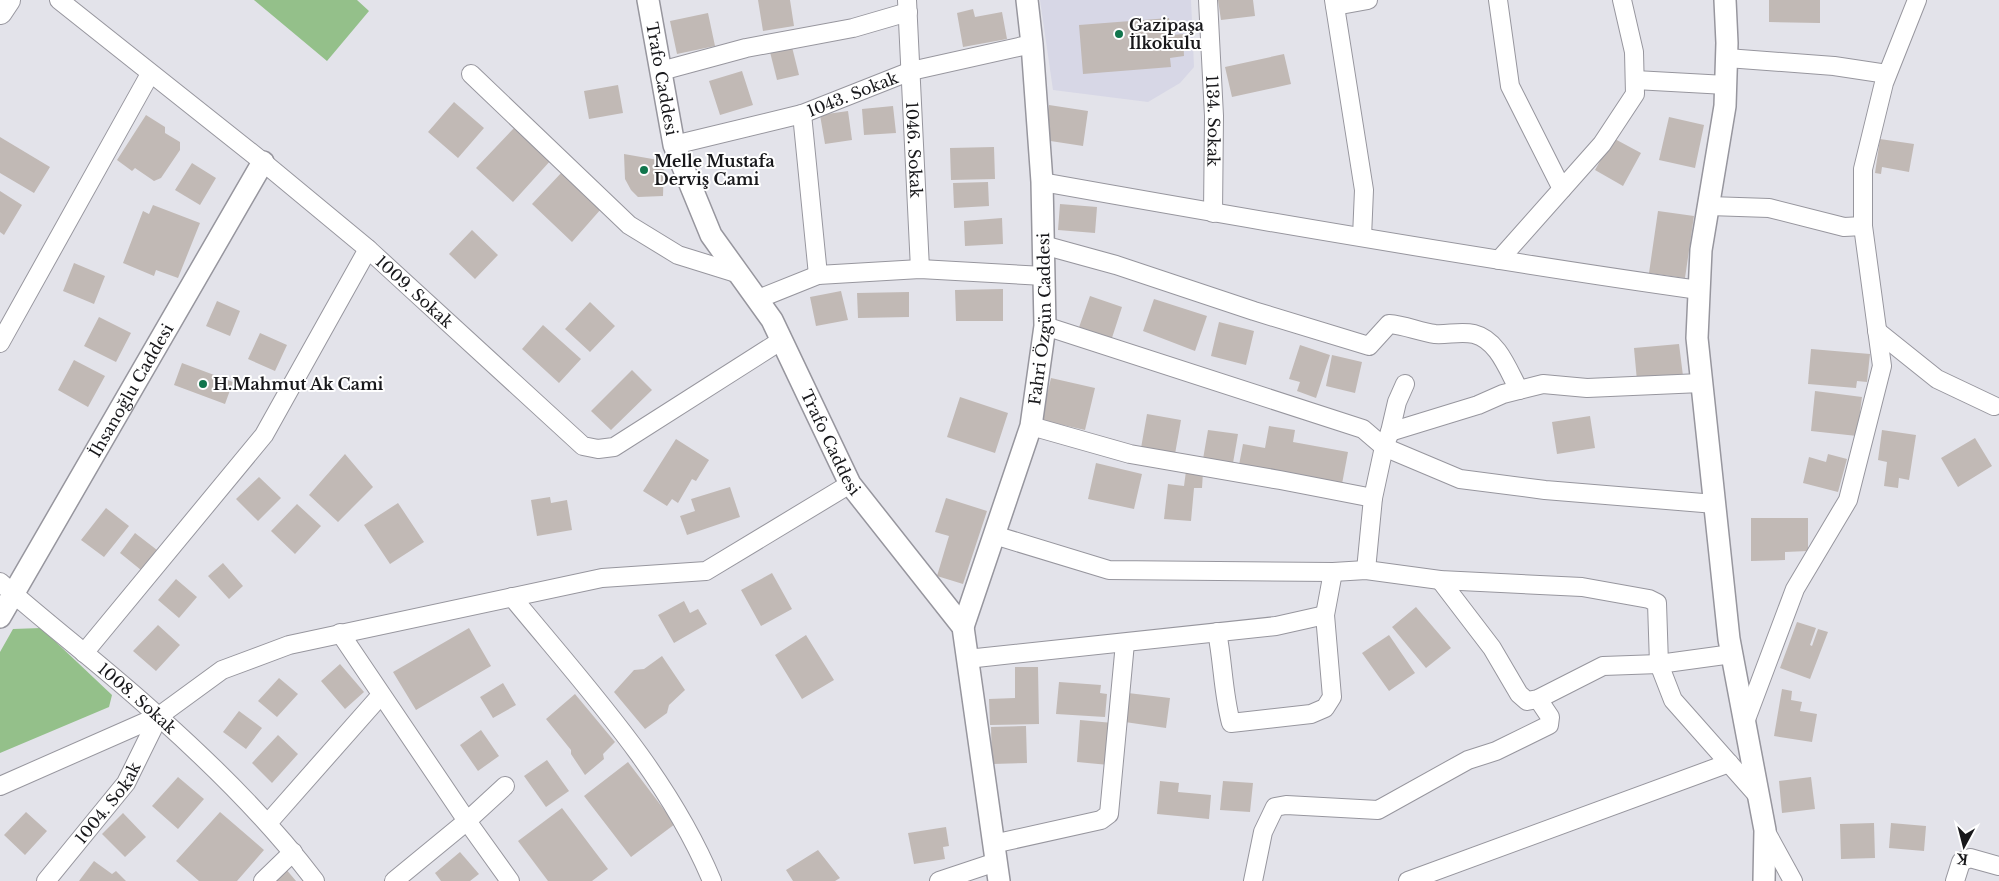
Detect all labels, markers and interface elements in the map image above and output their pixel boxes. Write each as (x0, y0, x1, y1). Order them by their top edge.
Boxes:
place label: Gazipaşa İlkokulu (1129, 15, 1204, 53)
street label: Trafo Caddesi (642, 20, 682, 138)
marker: Gazipaşa İlkokulu (1113, 28, 1125, 40)
street label: 1043. Sokak (804, 67, 901, 121)
street label: 1134. Sokak (1202, 75, 1224, 167)
street label: 1046. Sokak (902, 101, 927, 199)
place label: Melle Mustafa Derviş Cami (654, 151, 775, 189)
marker: Melle Mustafa Derviş Cami (638, 164, 650, 176)
street label: Fahri Özgün Caddesi (1024, 232, 1055, 406)
street label: 1009. Sokak (372, 251, 458, 332)
street label: İhsanoğlu Caddesi (85, 319, 178, 460)
place label: H.Mahmut Ak Cami (213, 374, 384, 394)
marker: H.Mahmut Ak Cami (197, 378, 209, 390)
street label: Trafo Caddesi (797, 386, 865, 500)
street label: 1008. Sokak (94, 658, 181, 738)
street label: 1004. Sokak (71, 758, 145, 848)
north arrow (1939, 821, 1989, 871)
text: K (1955, 849, 1969, 869)

